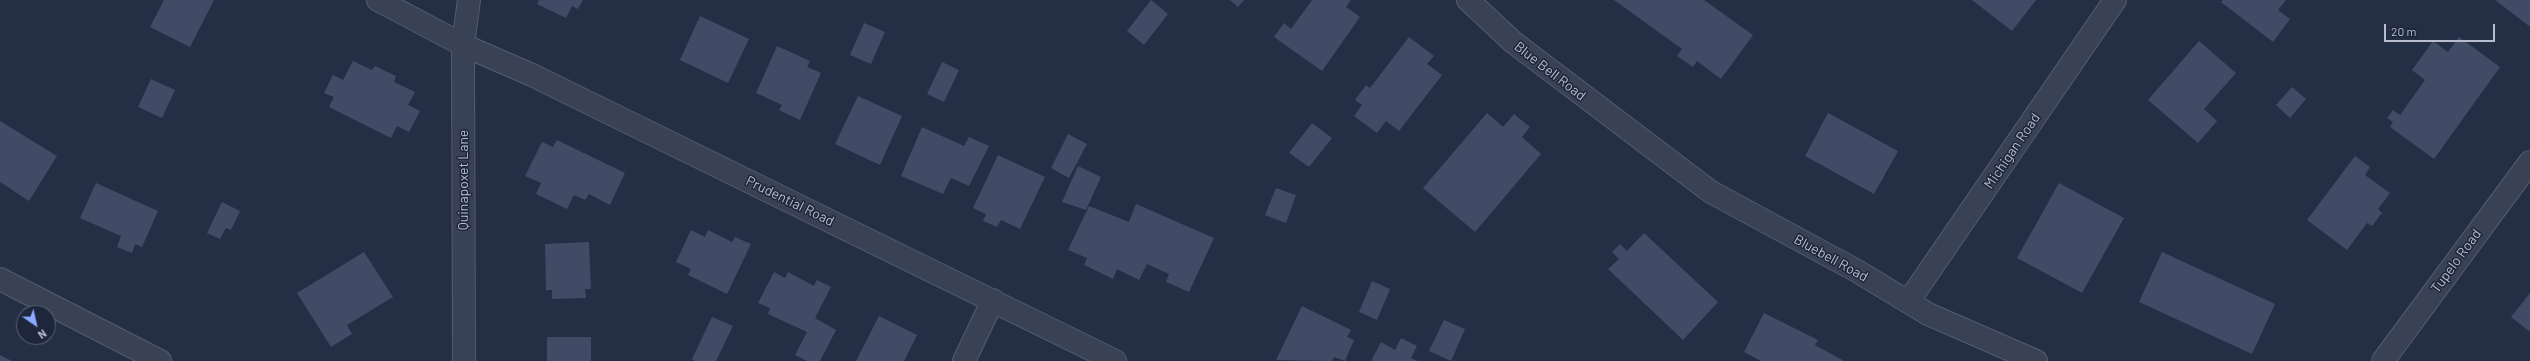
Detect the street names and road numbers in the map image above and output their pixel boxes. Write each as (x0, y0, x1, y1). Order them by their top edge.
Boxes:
street label: Blue Bell Road (1511, 38, 1589, 104)
street label: Michigan Road (1980, 110, 2044, 192)
street label: Quinapoxet Lane (455, 130, 471, 230)
street label: Prudential Road (743, 172, 837, 230)
street label: Tupelo Road (2427, 226, 2485, 296)
street label: Bluebell Road (1791, 231, 1871, 285)

